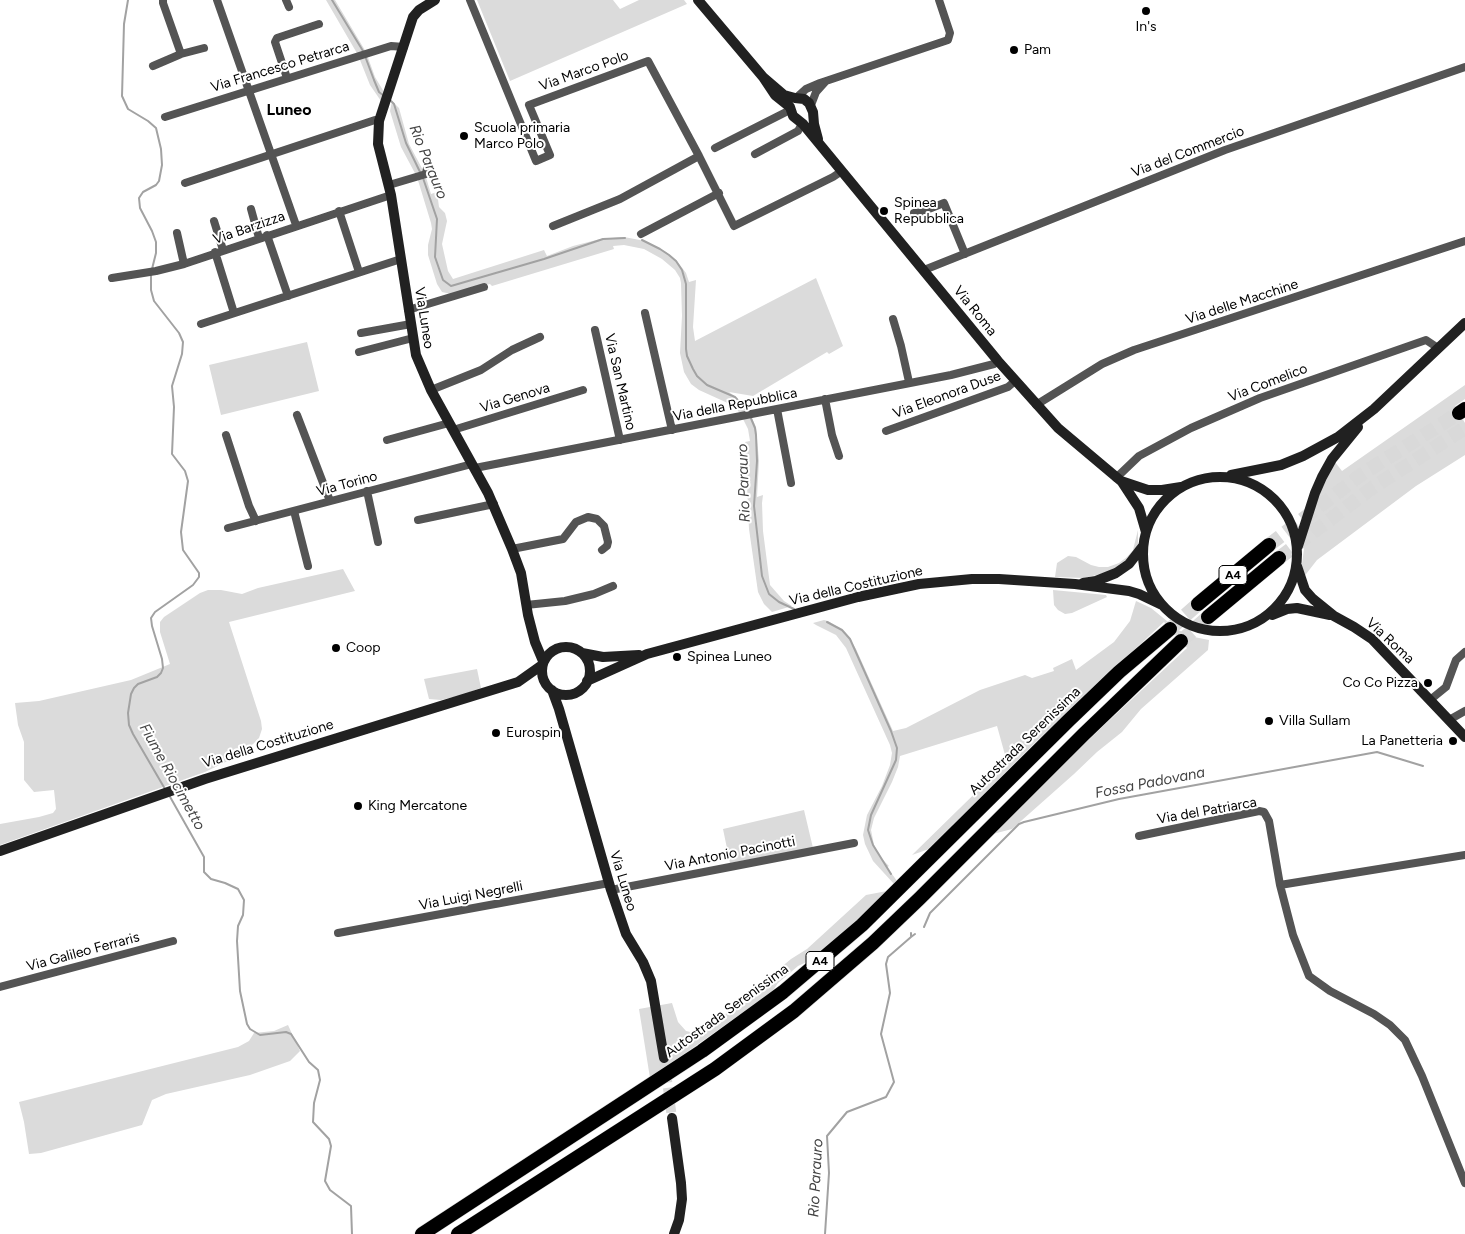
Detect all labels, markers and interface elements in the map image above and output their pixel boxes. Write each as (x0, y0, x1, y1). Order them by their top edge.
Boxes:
marker: In's (1140, 5, 1152, 17)
place label: In's (1136, 19, 1156, 35)
street label: Via Francesco Petrarca (209, 38, 351, 96)
place label: Pam (1024, 42, 1051, 58)
marker: Pam (1008, 44, 1020, 56)
street label: Via Marco Polo (537, 47, 631, 95)
district label: Luneo (267, 100, 311, 120)
place label: Scuola primaria Marco Polo (474, 120, 570, 152)
water label: Rio Parauro (405, 122, 451, 202)
street label: Via del Commercio (1129, 123, 1247, 181)
marker: Scuola primaria Marco Polo (458, 130, 470, 142)
place label: Spinea Repubblica (894, 195, 964, 228)
marker: Spinea Repubblica (878, 205, 890, 217)
street label: Via Barzizza (211, 208, 287, 248)
street label: Via delle Macchine (1184, 276, 1300, 328)
street label: Via Roma (950, 283, 1000, 339)
street label: Via Luneo (411, 286, 437, 350)
street label: Via San Martino (601, 332, 639, 432)
street label: Via Comelico (1226, 360, 1310, 406)
street label: Via Eleonora Duse (891, 368, 1003, 422)
street label: Via Genova (478, 379, 552, 417)
street label: Via della Repubblica (672, 385, 798, 425)
water label: Rio Parauro (734, 443, 754, 523)
street label: Via Torino (315, 468, 379, 500)
street label: Via della Costituzione (788, 562, 924, 610)
road number: A4 (1219, 566, 1247, 584)
street label: Via Roma (1363, 615, 1417, 667)
place label: Coop (346, 640, 381, 656)
marker: Coop (330, 642, 342, 654)
place label: Spinea Luneo (687, 649, 772, 665)
marker: Spinea Luneo (671, 651, 683, 663)
place label: Co Co Pizza (1342, 675, 1418, 691)
marker: Co Co Pizza (1422, 677, 1434, 689)
street label: Autostrada Serenissima (966, 683, 1084, 799)
place label: Villa Sullam (1279, 713, 1350, 729)
marker: Villa Sullam (1263, 715, 1275, 727)
street label: Via della Costituzione (200, 716, 336, 772)
water label: Fiume Riocimetto (135, 721, 209, 833)
place label: Eurospin (506, 725, 561, 741)
marker: Eurospin (490, 727, 502, 739)
place label: La Panetteria (1361, 733, 1443, 749)
marker: La Panetteria (1447, 735, 1459, 747)
water label: Fossa Padovana (1093, 764, 1207, 802)
street label: Via del Patriarca (1156, 794, 1258, 828)
place label: King Mercatone (368, 798, 467, 814)
marker: King Mercatone (352, 800, 364, 812)
street label: Via Antonio Pacinotti (663, 833, 797, 875)
street label: Via Luneo (606, 849, 640, 913)
street label: Via Luigi Negrelli (418, 878, 524, 914)
street label: Via Galileo Ferraris (25, 929, 141, 975)
road number: A4 (806, 951, 834, 970)
street label: Autostrada Serenissima (662, 961, 792, 1061)
water label: Rio Parauro (805, 1138, 827, 1218)

